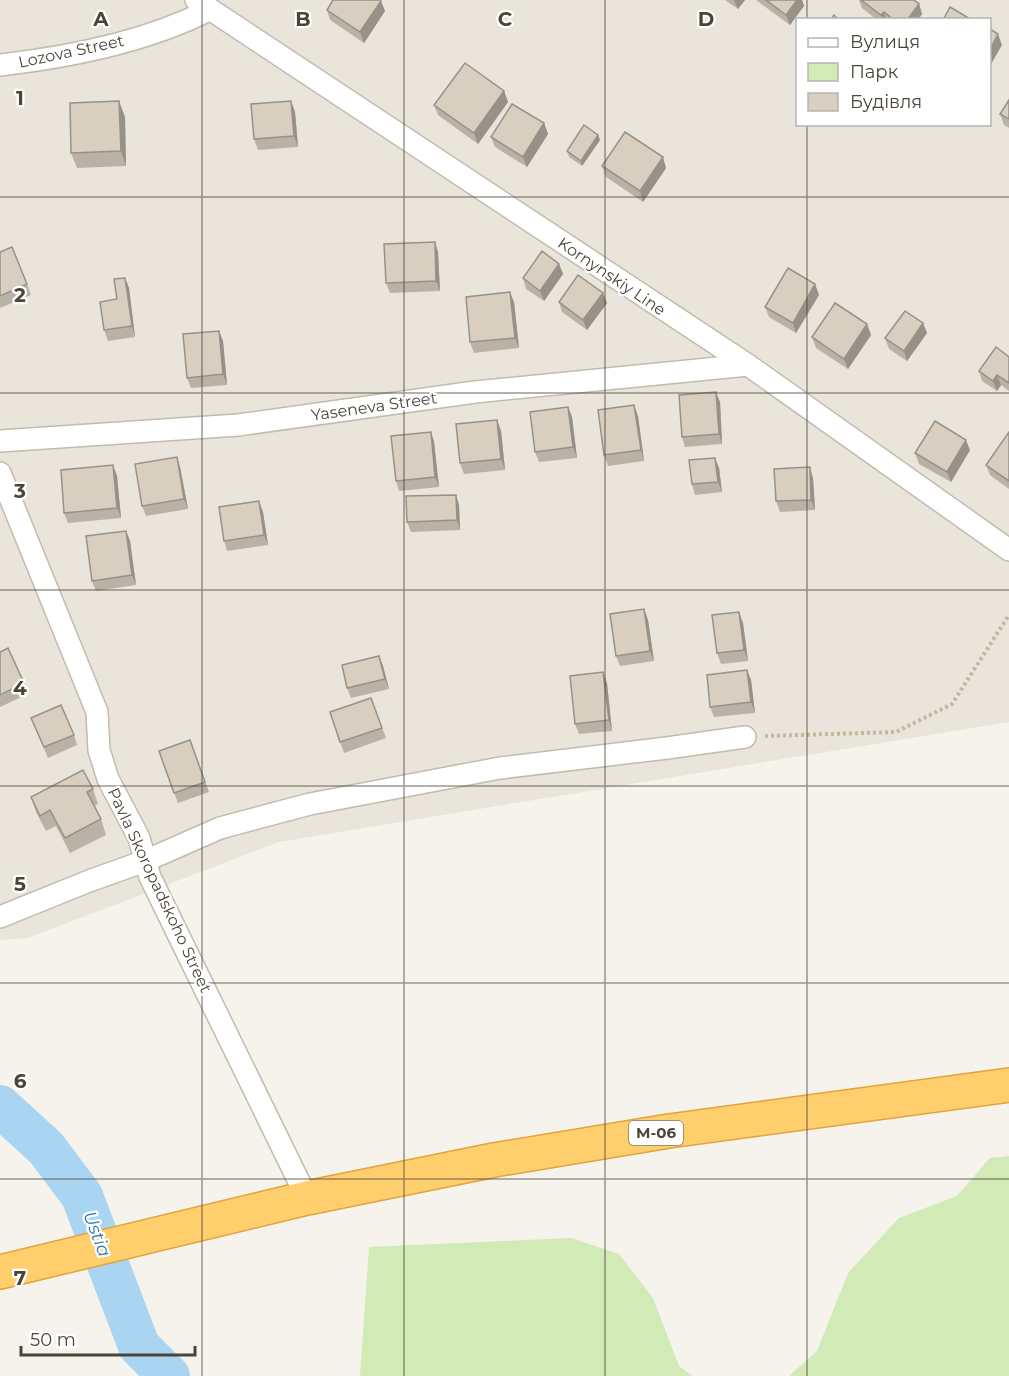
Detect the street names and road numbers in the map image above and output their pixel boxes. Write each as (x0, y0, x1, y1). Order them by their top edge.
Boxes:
street label: Lozova Street (17, 31, 126, 72)
street label: Kornynskiy Line (554, 233, 669, 320)
street label: Yaseneva Street (310, 388, 439, 425)
street label: Pavla Skoropadskoho Street (104, 785, 216, 996)
road number: М-06 (629, 1121, 683, 1145)

